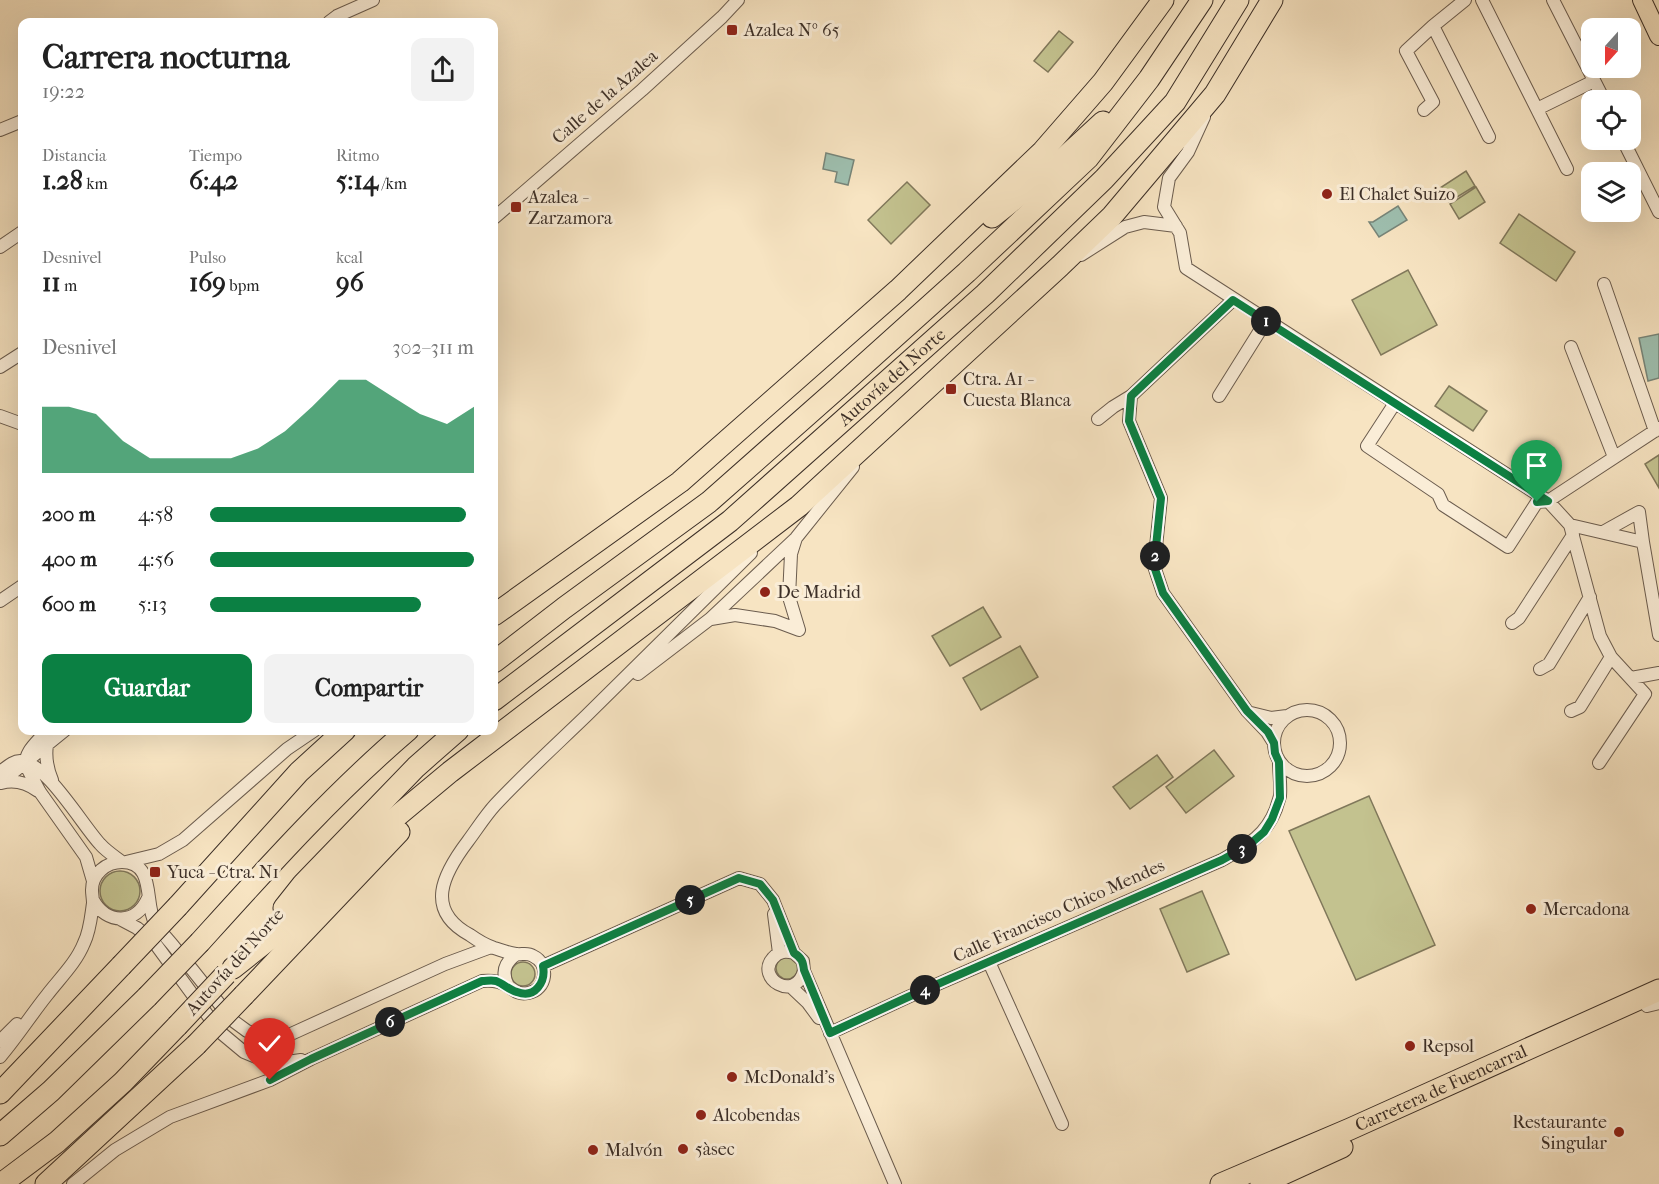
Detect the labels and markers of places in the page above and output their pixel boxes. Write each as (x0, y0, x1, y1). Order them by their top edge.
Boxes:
place label: Azalea Nº 65 (743, 20, 840, 41)
marker: Azalea Nº 65 (725, 23, 739, 37)
place label: El Chalet Suizo (1339, 184, 1455, 205)
place label: Azalea - Zarzamora (527, 187, 613, 229)
marker: El Chalet Suizo (1320, 187, 1334, 201)
marker: Azalea - Zarzamora (509, 200, 523, 214)
pin: 1 (1251, 306, 1281, 336)
place label: Ctra. A1 - Cuesta Blanca (963, 369, 1072, 411)
marker: Ctra. A1 - Cuesta Blanca (944, 382, 958, 396)
pin (1511, 440, 1562, 502)
pin: 2 (1140, 541, 1170, 571)
place label: De Madrid (777, 582, 861, 603)
marker: De Madrid (758, 585, 772, 599)
pin: 3 (1227, 834, 1257, 864)
place label: Yuca - Ctra. N1 (166, 862, 279, 883)
marker: Yuca - Ctra. N1 (148, 865, 162, 879)
pin: 5 (675, 885, 705, 915)
place label: Mercadona (1543, 899, 1630, 920)
marker: Mercadona (1524, 902, 1538, 916)
pin: 4 (910, 975, 940, 1005)
pin: 6 (375, 1007, 405, 1037)
pin (244, 1018, 295, 1080)
place label: Repsol (1422, 1036, 1474, 1057)
marker: Repsol (1403, 1039, 1417, 1053)
place label: McDonald's (744, 1067, 835, 1088)
marker: McDonald's (725, 1070, 739, 1084)
place label: Alcobendas (712, 1105, 800, 1126)
marker: Alcobendas (694, 1108, 708, 1122)
place label: Restaurante Singular (1512, 1112, 1607, 1154)
marker: Restaurante Singular (1612, 1125, 1626, 1139)
place label: 5àsec (695, 1139, 735, 1160)
place label: Malvón (605, 1140, 663, 1161)
marker: 5àsec (676, 1142, 690, 1156)
marker: Malvón (586, 1143, 600, 1157)

